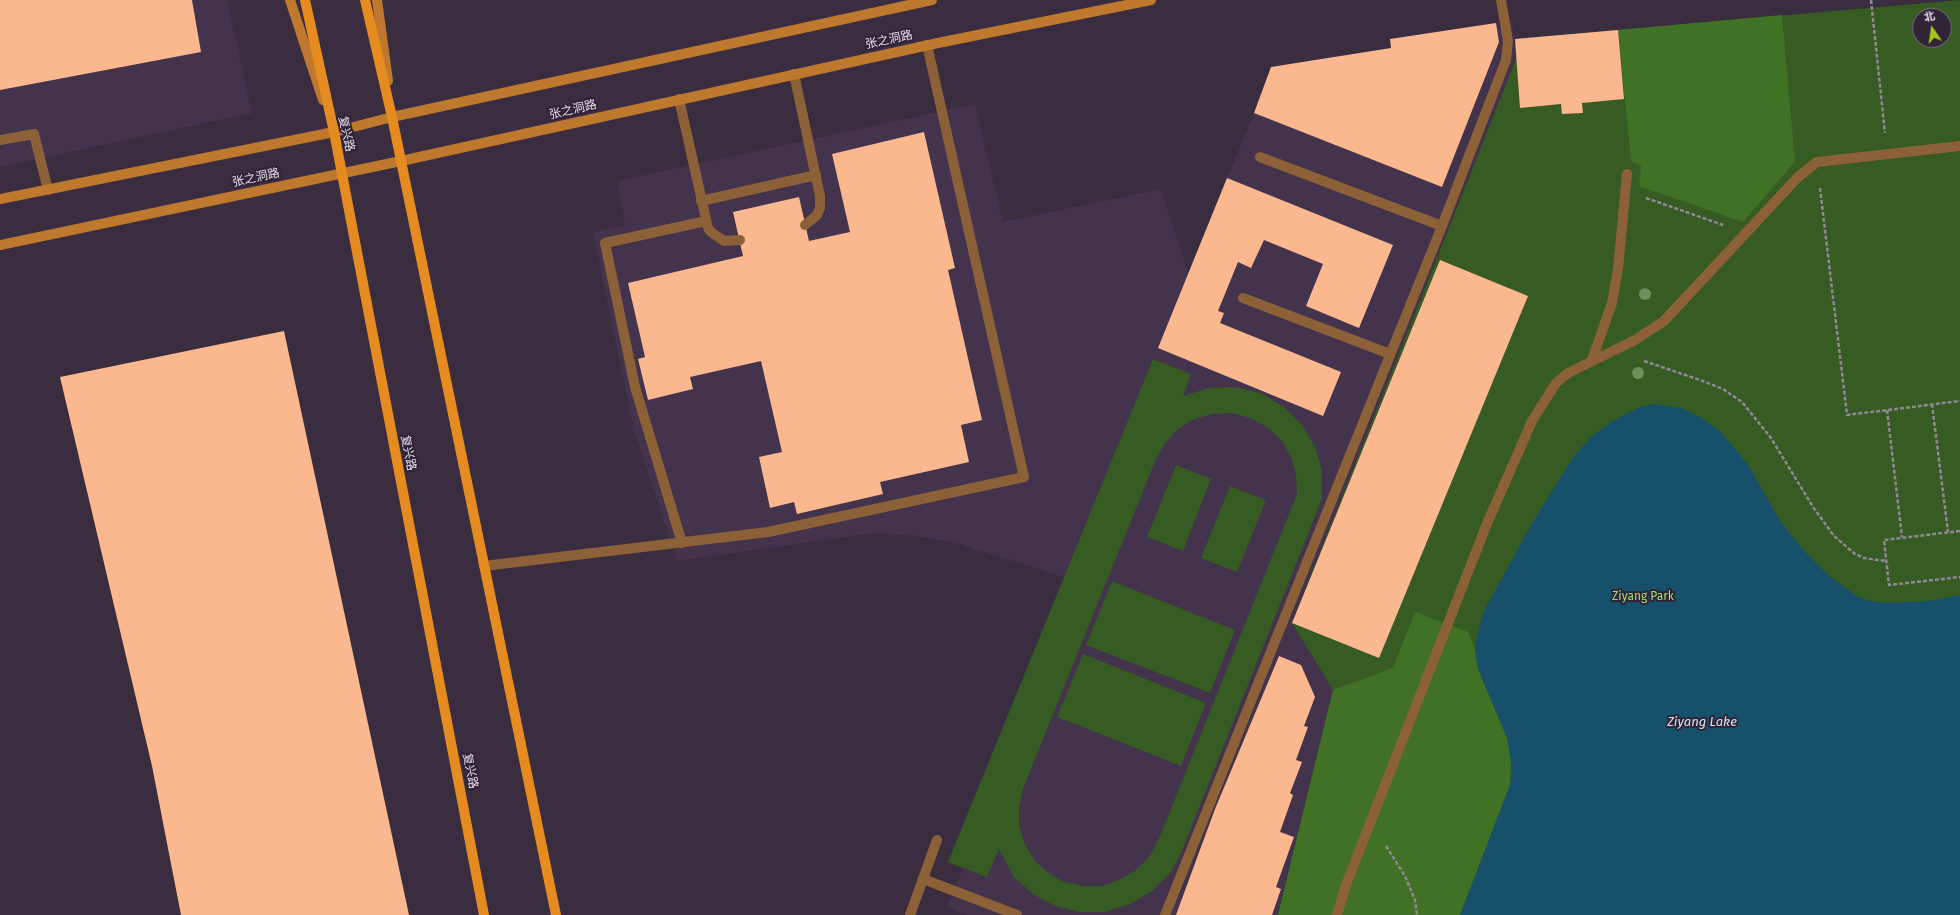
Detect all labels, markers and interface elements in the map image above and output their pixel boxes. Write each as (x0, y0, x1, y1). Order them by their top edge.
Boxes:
north arrow (1912, 8, 1952, 48)
text: 北 (1923, 9, 1936, 24)
street label: 张之洞路 (864, 28, 914, 52)
street label: 张之洞路 (548, 98, 598, 122)
street label: 复兴路 (335, 115, 357, 153)
street label: 张之洞路 (231, 166, 281, 190)
street label: 复兴路 (397, 434, 419, 472)
park label: Ziyang Park (1612, 590, 1674, 604)
water label: Ziyang Lake (1667, 714, 1737, 730)
street label: 复兴路 (459, 752, 481, 790)

